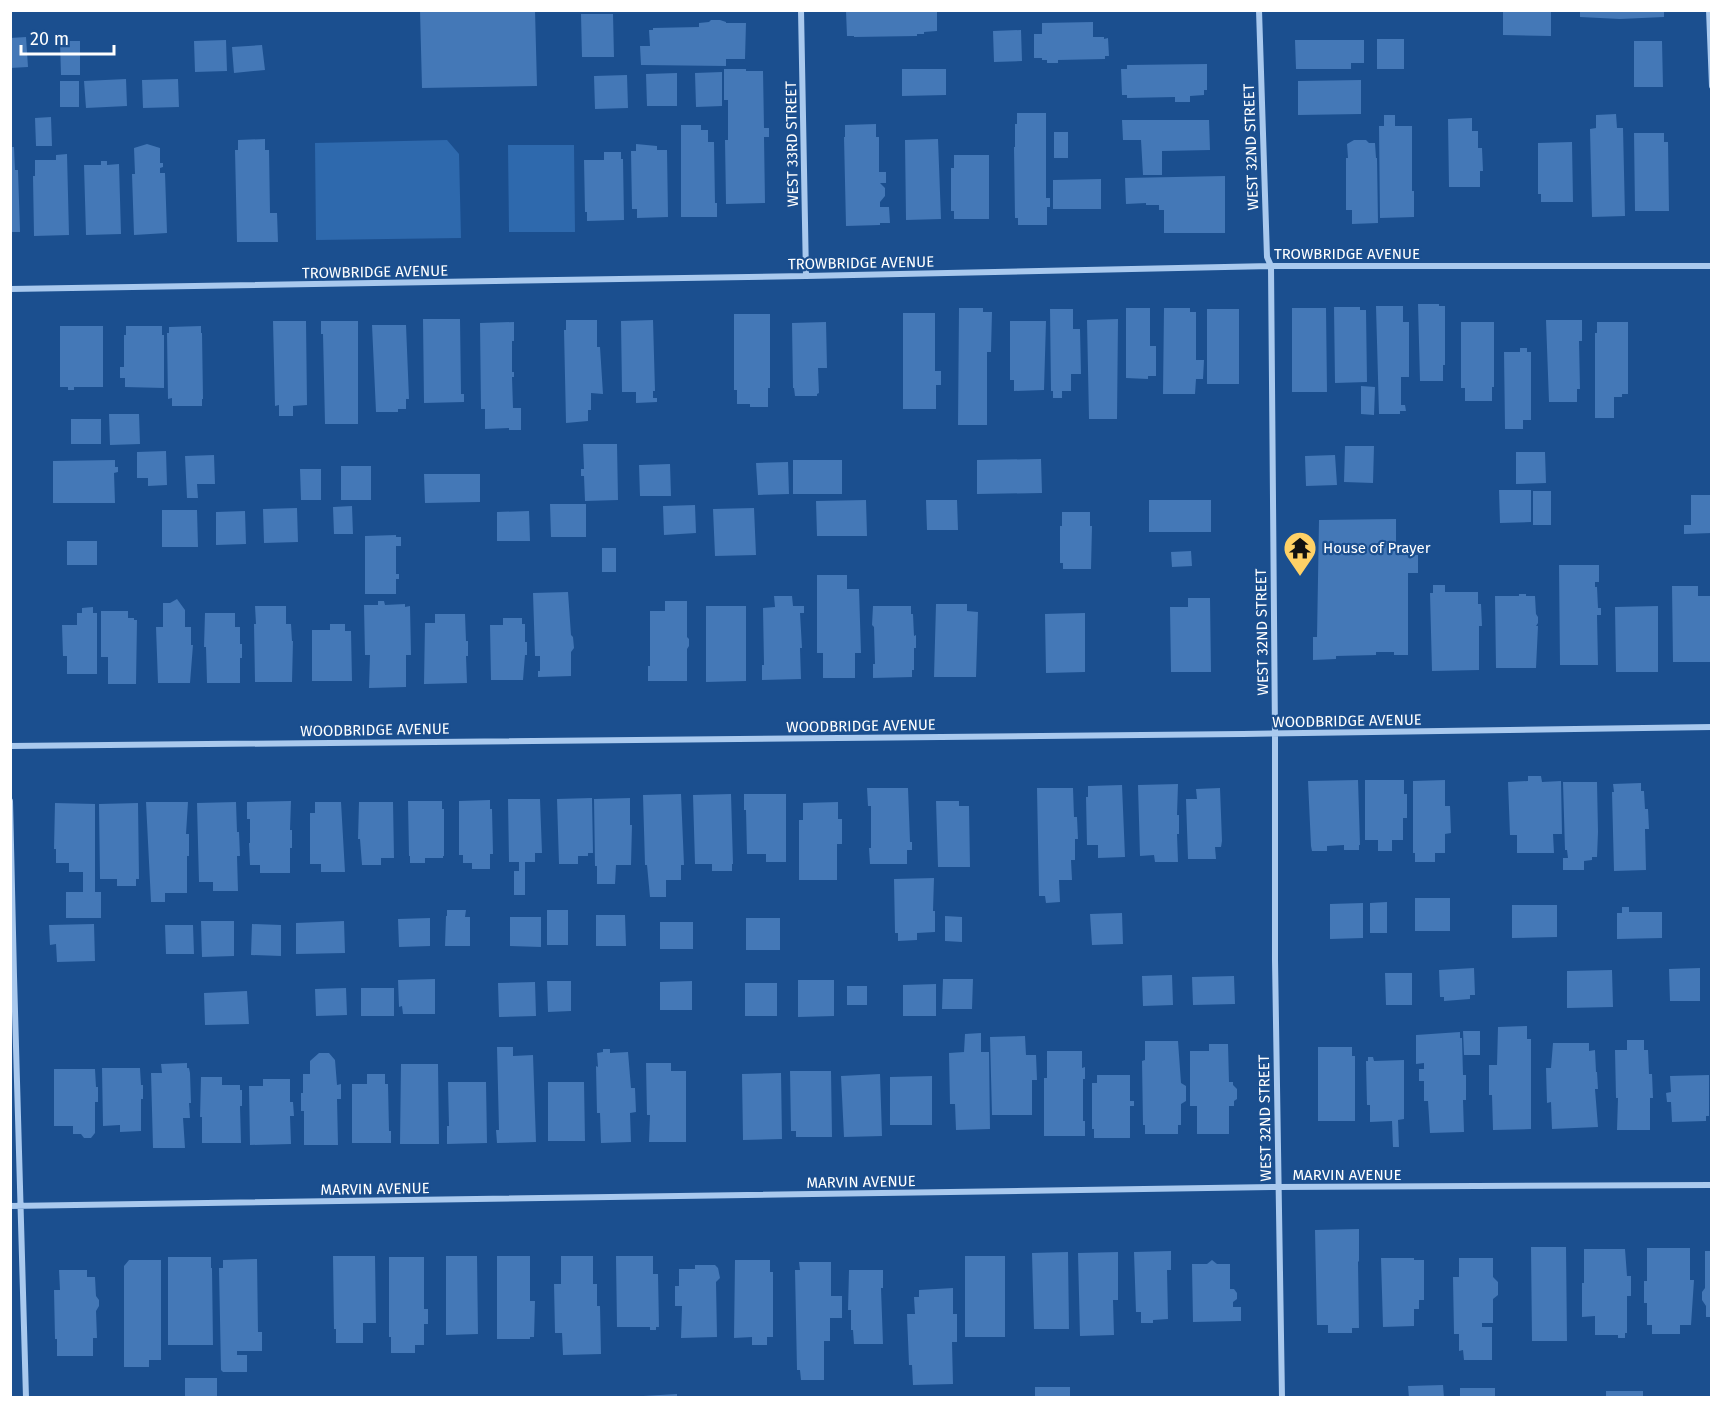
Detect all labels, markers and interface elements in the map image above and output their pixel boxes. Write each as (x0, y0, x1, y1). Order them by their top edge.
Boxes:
scale bar (21, 18, 114, 56)
text: 20 m (30, 28, 69, 50)
street label: WEST 33RD STREET (782, 81, 802, 207)
street label: WEST 32ND STREET (1240, 83, 1262, 211)
street label: TROWBRIDGE AVENUE (1274, 245, 1420, 263)
street label: TROWBRIDGE AVENUE (788, 253, 934, 273)
street label: TROWBRIDGE AVENUE (302, 262, 448, 282)
temple icon: House of Prayer (1282, 530, 1318, 577)
place label: House of Prayer (1323, 539, 1431, 557)
street label: WEST 32ND STREET (1252, 568, 1272, 696)
street label: WOODBRIDGE AVENUE (1272, 711, 1422, 731)
street label: WOODBRIDGE AVENUE (786, 716, 936, 736)
street label: WOODBRIDGE AVENUE (300, 720, 450, 740)
street label: WEST 32ND STREET (1255, 1054, 1275, 1182)
street label: MARVIN AVENUE (1292, 1166, 1402, 1184)
street label: MARVIN AVENUE (806, 1172, 916, 1192)
street label: MARVIN AVENUE (320, 1179, 430, 1199)

